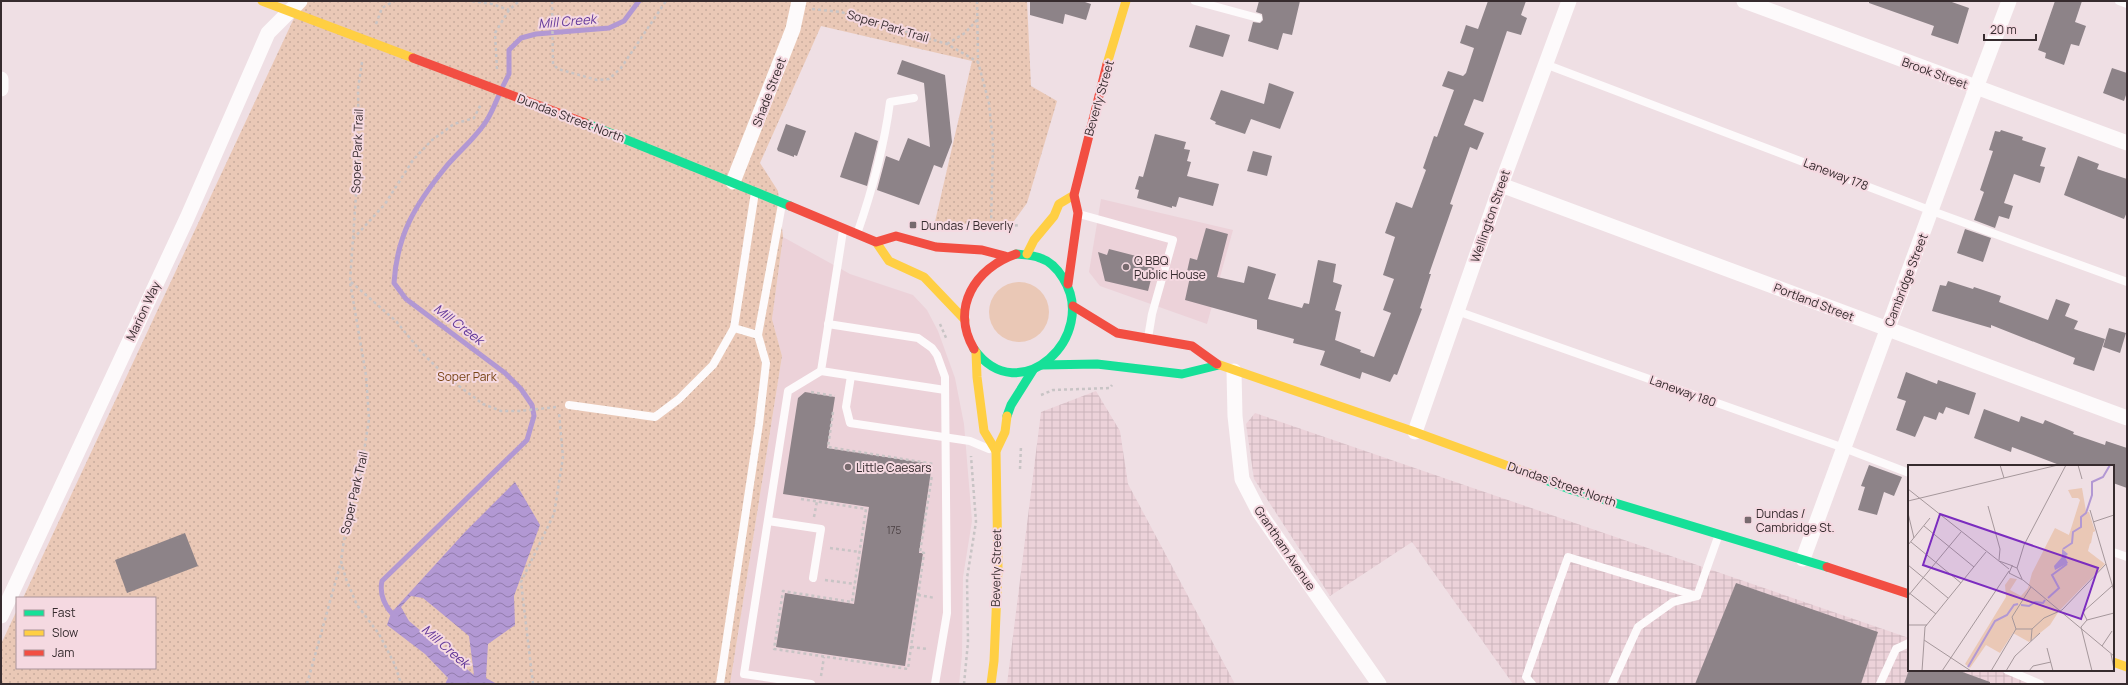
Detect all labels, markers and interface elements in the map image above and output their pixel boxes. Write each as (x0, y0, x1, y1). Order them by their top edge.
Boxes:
street label: Soper Park Trail (845, 6, 931, 46)
water label: Mill Creek (537, 9, 599, 32)
scale bar (1984, 16, 2036, 42)
text: 20 m (1990, 21, 2017, 38)
street label: Brook Street (1900, 53, 1971, 93)
street label: Shade Street (748, 55, 790, 129)
street label: Beverly Street (1080, 58, 1118, 138)
street label: Dundas Street North (515, 90, 627, 146)
street label: Soper Park Trail (347, 108, 367, 194)
street label: Laneway 178 (1801, 154, 1871, 194)
street label: Wellington Street (1466, 167, 1514, 264)
place label: Dundas / Beverly (921, 217, 1014, 234)
marker: Dundas / Beverly (908, 220, 918, 230)
street label: Cambridge Street (1880, 231, 1932, 329)
place label: Q BBQ Public House (1134, 252, 1206, 283)
marker: Q BBQ Public House (1121, 262, 1131, 272)
street label: Marion Way (122, 278, 164, 344)
street label: Portland Street (1771, 279, 1857, 325)
water label: Mill Creek (430, 299, 490, 350)
park label: Soper Park (437, 368, 498, 385)
street label: Laneway 180 (1647, 371, 1719, 411)
street label: Soper Park Trail (336, 450, 372, 536)
street label: Dundas Street North (1505, 457, 1619, 511)
place label: Little Caesars (856, 459, 932, 476)
marker: Little Caesars (843, 462, 853, 472)
inset map (1908, 465, 2114, 671)
street label: Grantham Avenue (1250, 502, 1320, 594)
place label: Dundas / Cambridge St. (1756, 505, 1835, 536)
marker: Dundas / Cambridge St. (1743, 515, 1753, 525)
house number: 175 (887, 523, 902, 537)
street label: Beverly Street (987, 529, 1005, 607)
legend (16, 597, 156, 669)
text: Fast (52, 604, 76, 621)
water label: Mill Creek (418, 620, 476, 674)
text: Slow (52, 624, 78, 641)
text: Jam (52, 644, 74, 661)

